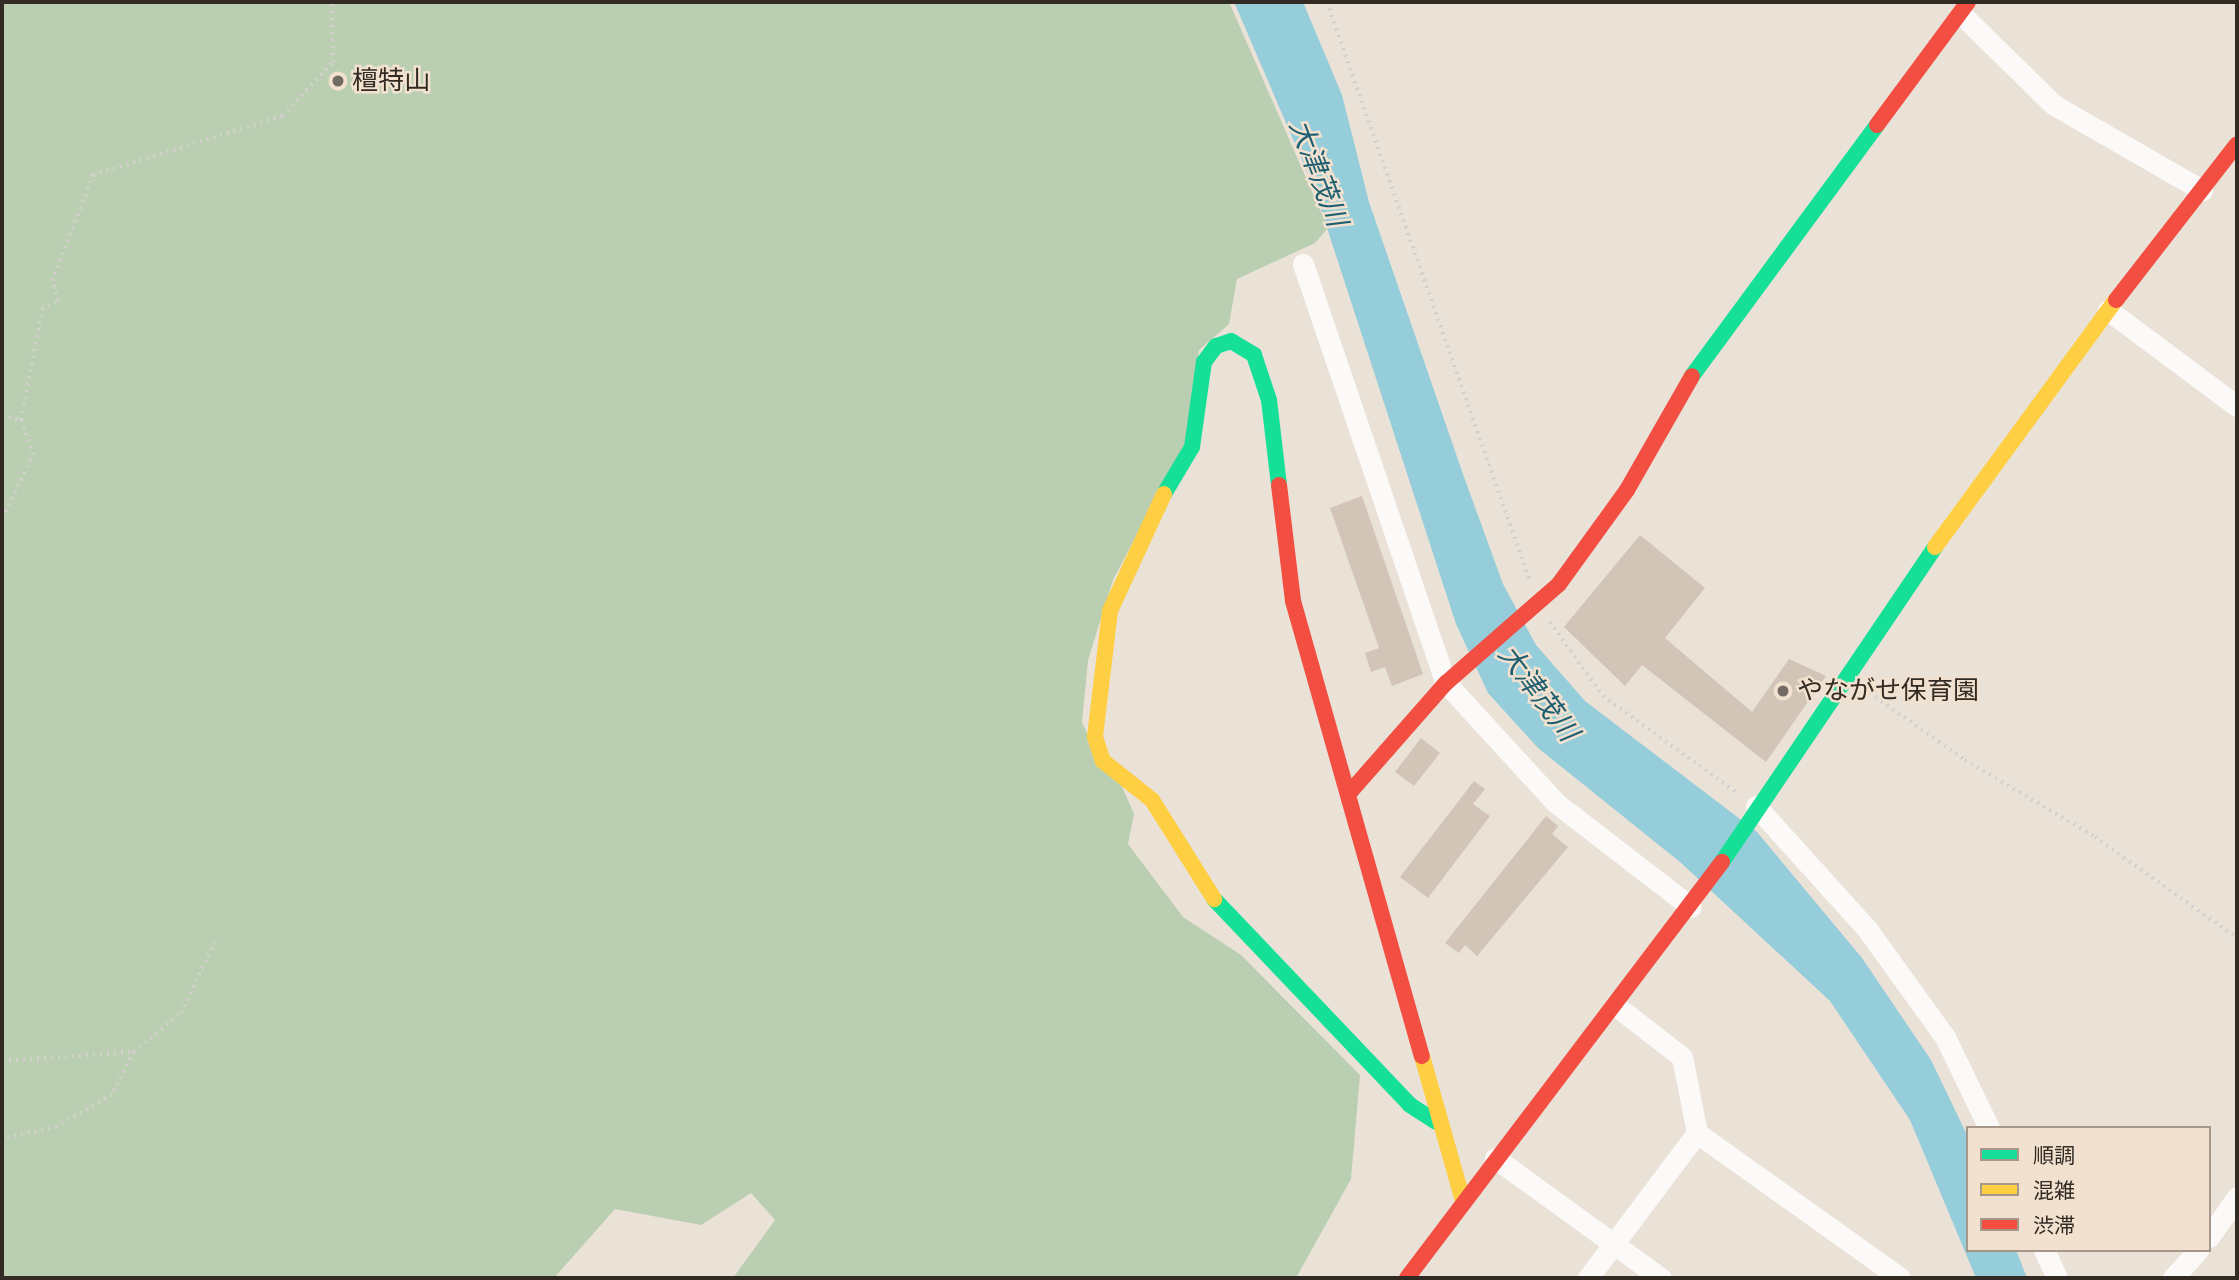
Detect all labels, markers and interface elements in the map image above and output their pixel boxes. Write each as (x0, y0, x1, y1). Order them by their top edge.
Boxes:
place label: 檀特山 (352, 65, 430, 97)
marker: 檀特山 (330, 73, 346, 89)
water label: 大津茂川 (1282, 115, 1354, 231)
water label: 大津茂川 (1491, 638, 1585, 748)
place label: やながせ保育園 (1797, 675, 1979, 707)
marker: やながせ保育園 (1775, 683, 1791, 699)
legend (1966, 1126, 2211, 1252)
text: 順調 (2033, 1141, 2075, 1171)
text: 混雑 (2033, 1176, 2075, 1206)
text: 渋滞 (2033, 1211, 2075, 1241)

